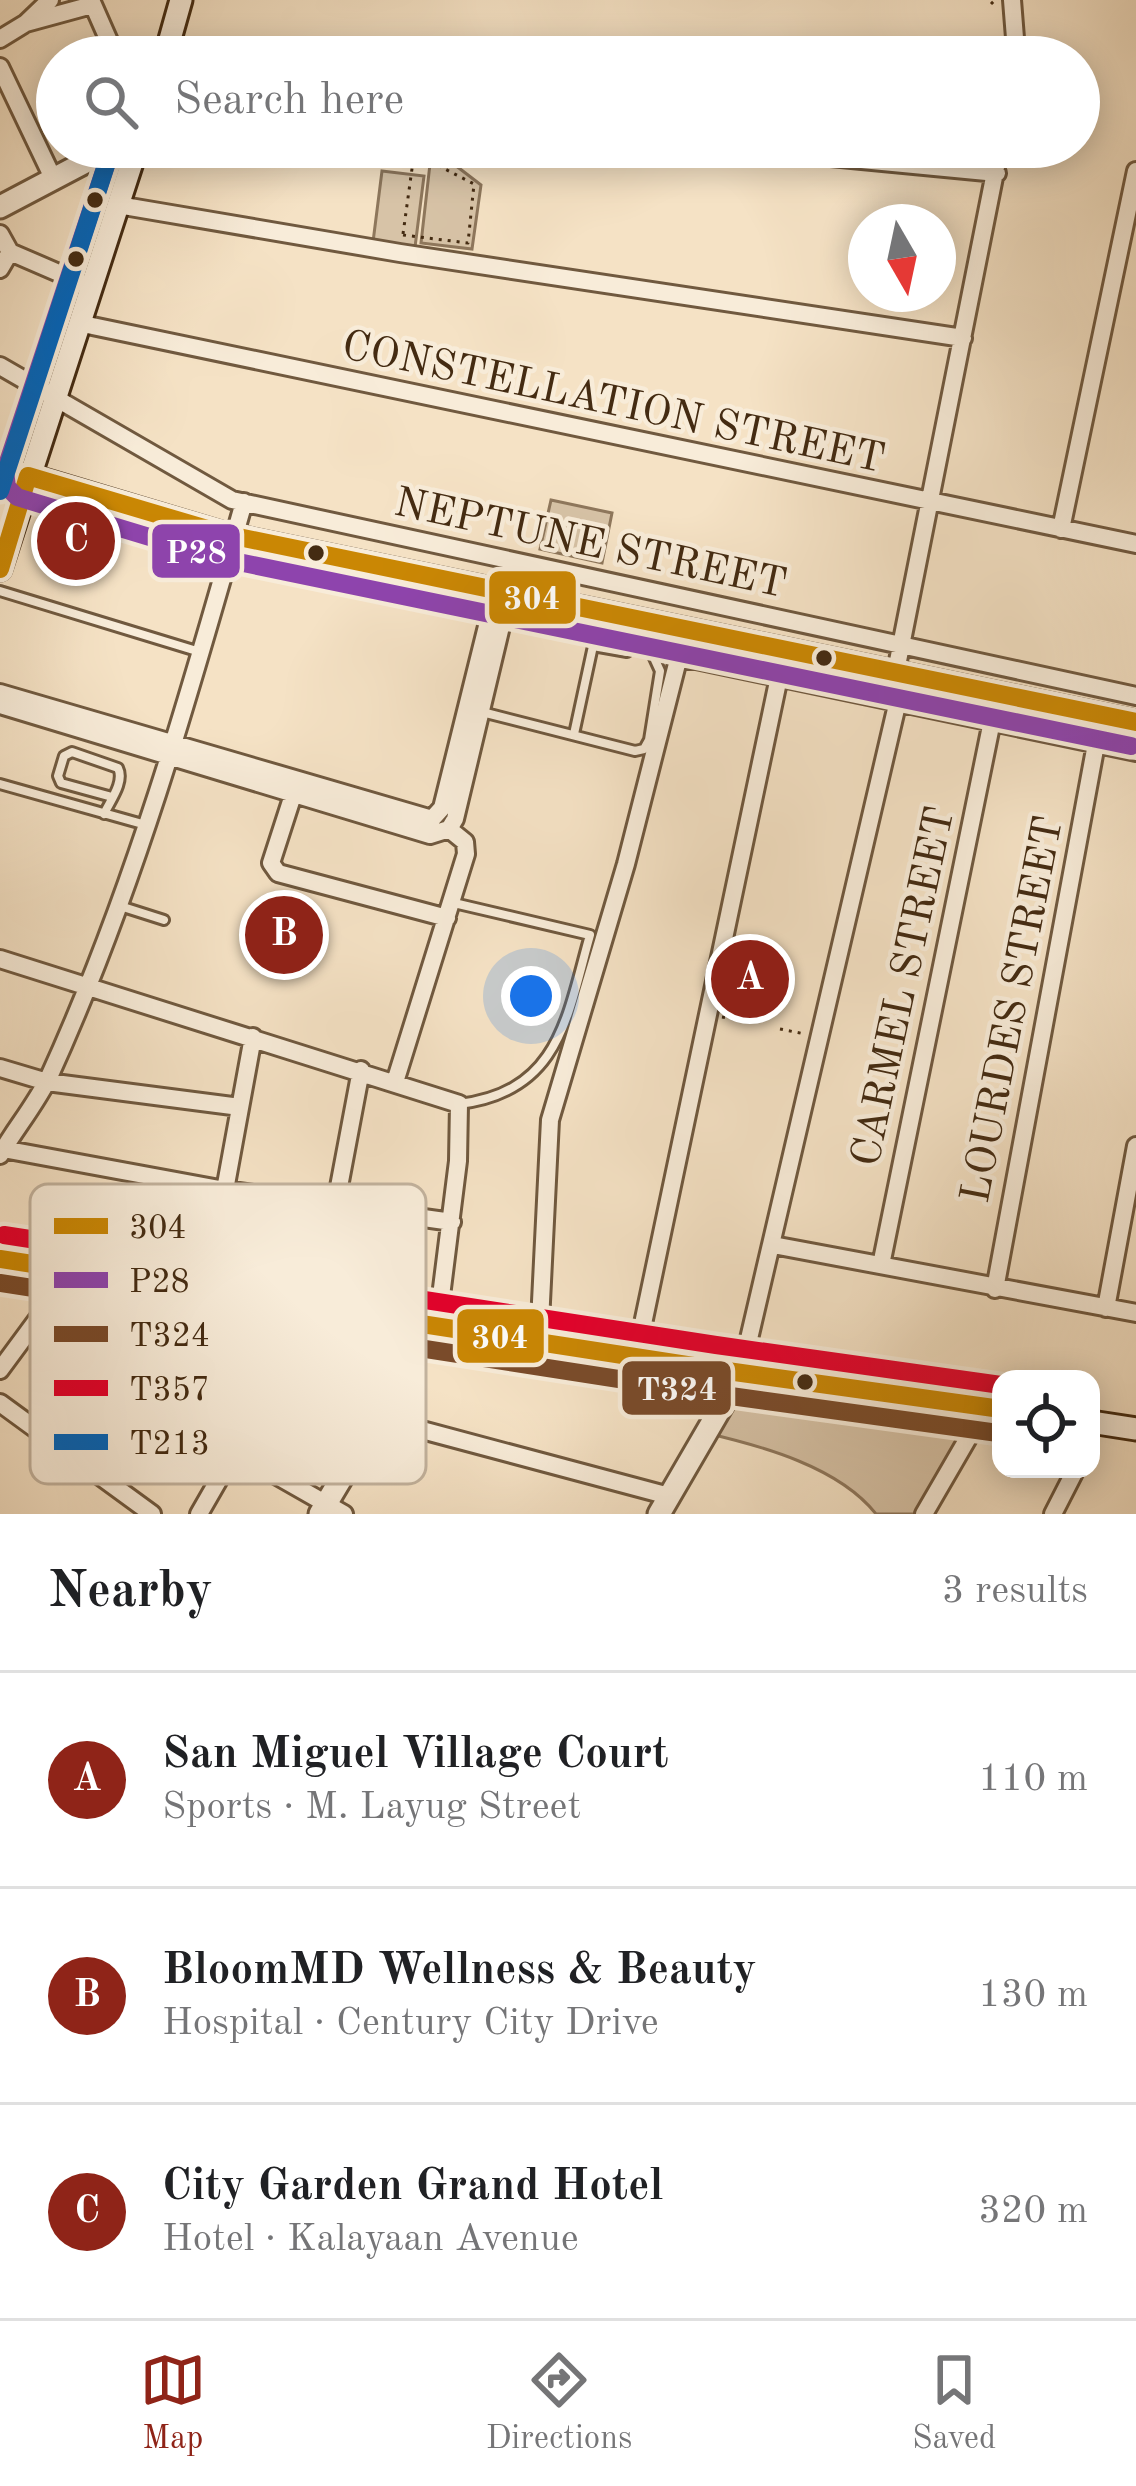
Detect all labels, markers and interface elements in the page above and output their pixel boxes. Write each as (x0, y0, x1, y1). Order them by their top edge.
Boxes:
search box (36, 36, 1100, 168)
icon: search (78, 69, 144, 135)
text: Search here (174, 79, 404, 124)
unlabelled marker (84, 189, 106, 211)
north arrow (848, 204, 956, 312)
unlabelled marker (65, 248, 87, 270)
street label: CONSTELLATION STREET (338, 326, 888, 482)
street label: NEPTUNE STREET (390, 483, 790, 607)
pin: C (37, 496, 115, 586)
line badge: P28 (150, 522, 242, 580)
text: P28 (165, 538, 227, 571)
unlabelled marker (305, 542, 327, 564)
line badge: 304 (487, 569, 578, 626)
text: 304 (503, 584, 561, 617)
unlabelled marker (813, 647, 835, 669)
street label: CARMEL STREET (846, 803, 964, 1170)
street label: LOURDES STREET (956, 813, 1072, 1207)
pin: B (245, 890, 323, 980)
pin: A (711, 934, 789, 1024)
your location (501, 966, 561, 1026)
legend (30, 1184, 426, 1484)
text: 304 (129, 1213, 186, 1246)
text: P28 (129, 1267, 190, 1300)
line badge: 304 (455, 1307, 546, 1365)
text: T324 (129, 1321, 210, 1354)
text: 304 (471, 1323, 529, 1356)
line badge: T324 (620, 1359, 733, 1417)
map controls (992, 1370, 1100, 1478)
button: locate (992, 1370, 1100, 1478)
unlabelled marker (794, 1371, 816, 1393)
text: T357 (129, 1375, 210, 1408)
text: T324 (636, 1375, 718, 1408)
text: T213 (129, 1429, 210, 1462)
text: Nearby (48, 1567, 213, 1618)
text: 3 results (942, 1572, 1088, 1611)
text: San Miguel Village Court (162, 1733, 669, 1778)
text: A (72, 1760, 102, 1799)
text: 110 m (978, 1760, 1088, 1799)
text: Sports · M. Layug Street (162, 1788, 581, 1827)
text: BloomMD Wellness & Beauty (162, 1949, 757, 1994)
text: B (73, 1976, 101, 2015)
text: 130 m (978, 1976, 1088, 2015)
text: Hospital · Century City Drive (162, 2004, 659, 2043)
text: City Garden Grand Hotel (162, 2165, 663, 2210)
text: C (74, 2192, 100, 2231)
text: 320 m (978, 2192, 1088, 2231)
text: Hotel · Kalayaan Avenue (162, 2220, 579, 2259)
tab: Map (140, 2347, 206, 2460)
tab: Directions (486, 2347, 632, 2460)
tab: Saved (912, 2347, 996, 2460)

